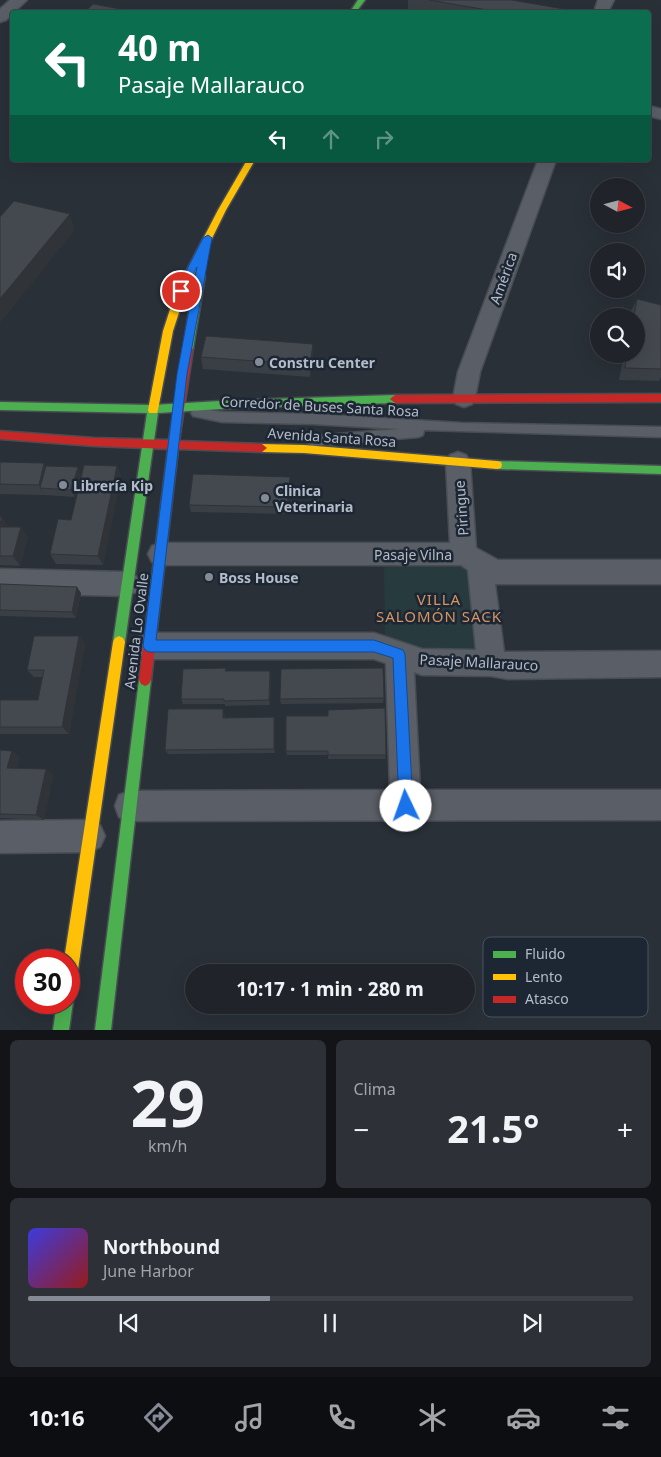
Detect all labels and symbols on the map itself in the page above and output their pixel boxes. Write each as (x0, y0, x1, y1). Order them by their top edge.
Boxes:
north arrow (590, 178, 645, 232)
street label: América (485, 249, 521, 307)
pin (160, 270, 202, 312)
place label: Constru Center (269, 353, 376, 372)
marker: Constru Center (253, 356, 265, 368)
street label: Corredor de Buses Santa Rosa (220, 391, 420, 421)
street label: Avenida Santa Rosa (267, 423, 397, 451)
place label: Librería Kip (73, 476, 153, 495)
marker: Librería Kip (57, 479, 69, 491)
street label: Piringue (450, 480, 472, 536)
place label: Clinica Veterinaria (275, 481, 353, 516)
marker: Clinica Veterinaria (259, 492, 271, 504)
street label: Pasaje Vilna (374, 545, 452, 564)
place label: Boss House (219, 568, 299, 587)
marker: Boss House (203, 571, 215, 583)
street label: Avenida Lo Ovalle (119, 572, 153, 690)
district label: VILLA SALOMÓN SACK (376, 589, 502, 626)
street label: Pasaje Mallarauco (419, 649, 539, 675)
position arrow (379, 779, 431, 831)
legend (483, 937, 648, 1017)
text: Fluido (525, 944, 565, 963)
speed limit sign: 30 (15, 949, 80, 1014)
text: Lento (525, 967, 562, 986)
text: Atasco (525, 989, 569, 1008)

